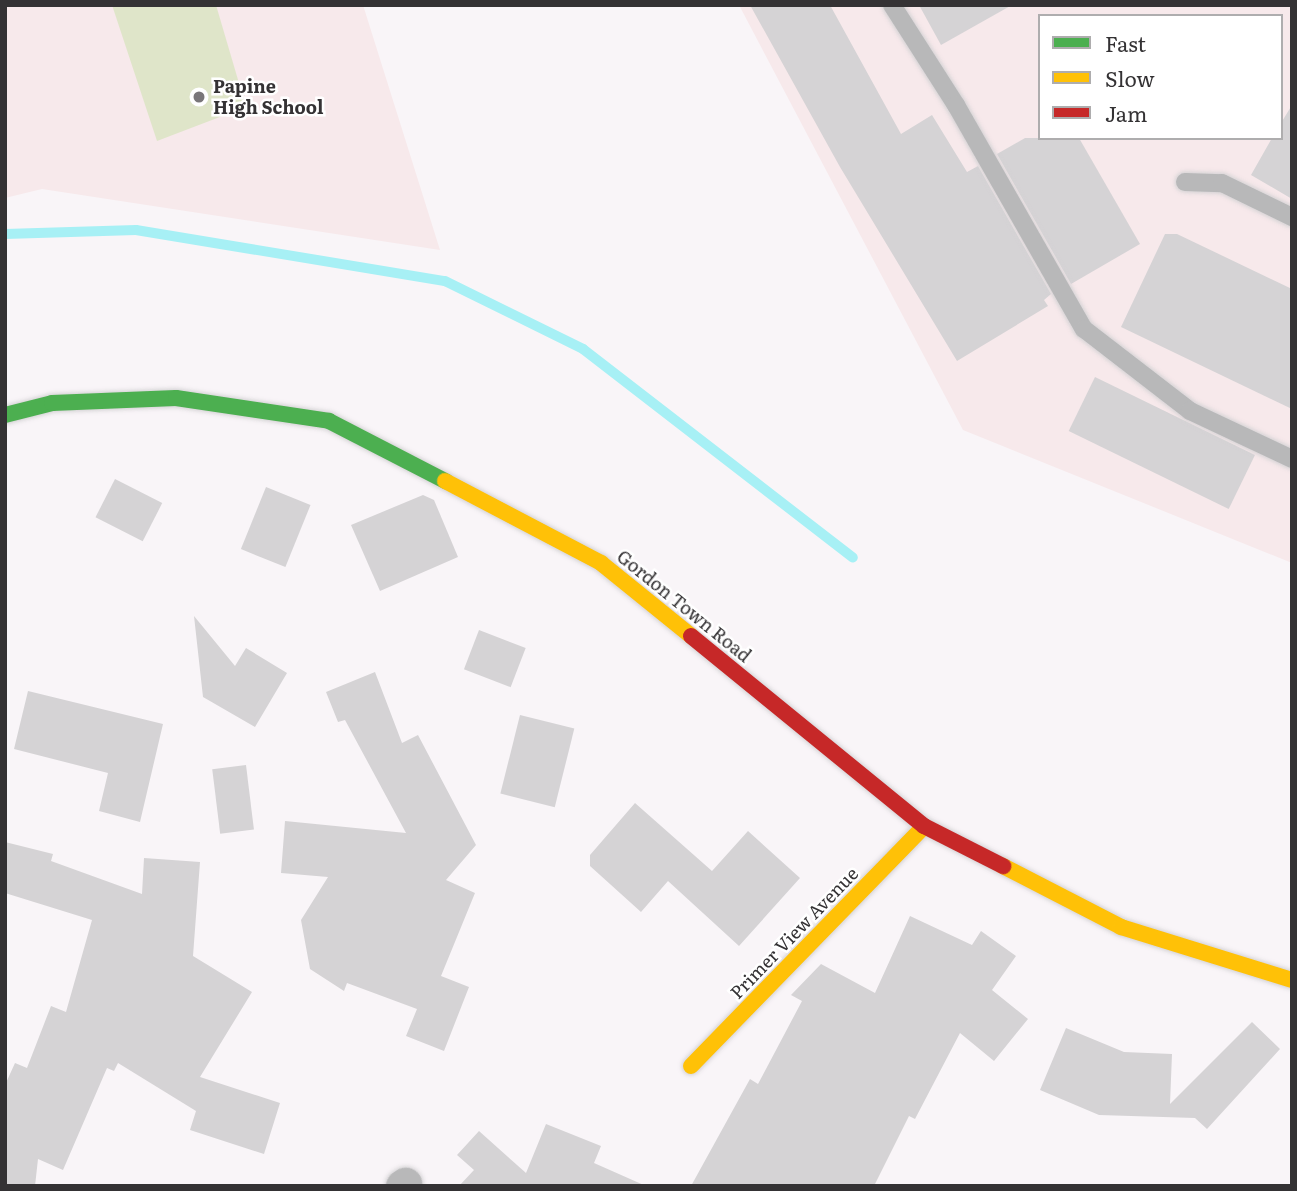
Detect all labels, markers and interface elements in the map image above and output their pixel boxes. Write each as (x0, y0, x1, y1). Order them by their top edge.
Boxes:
legend (1038, 14, 1283, 140)
text: Fast (1105, 27, 1146, 58)
text: Slow (1105, 62, 1155, 93)
place label: Papine High School (213, 76, 323, 119)
marker: Papine High School (191, 89, 207, 105)
text: Jam (1105, 97, 1147, 128)
street label: Gordon Town Road (613, 545, 755, 667)
street label: Primer View Avenue (726, 863, 862, 1003)

